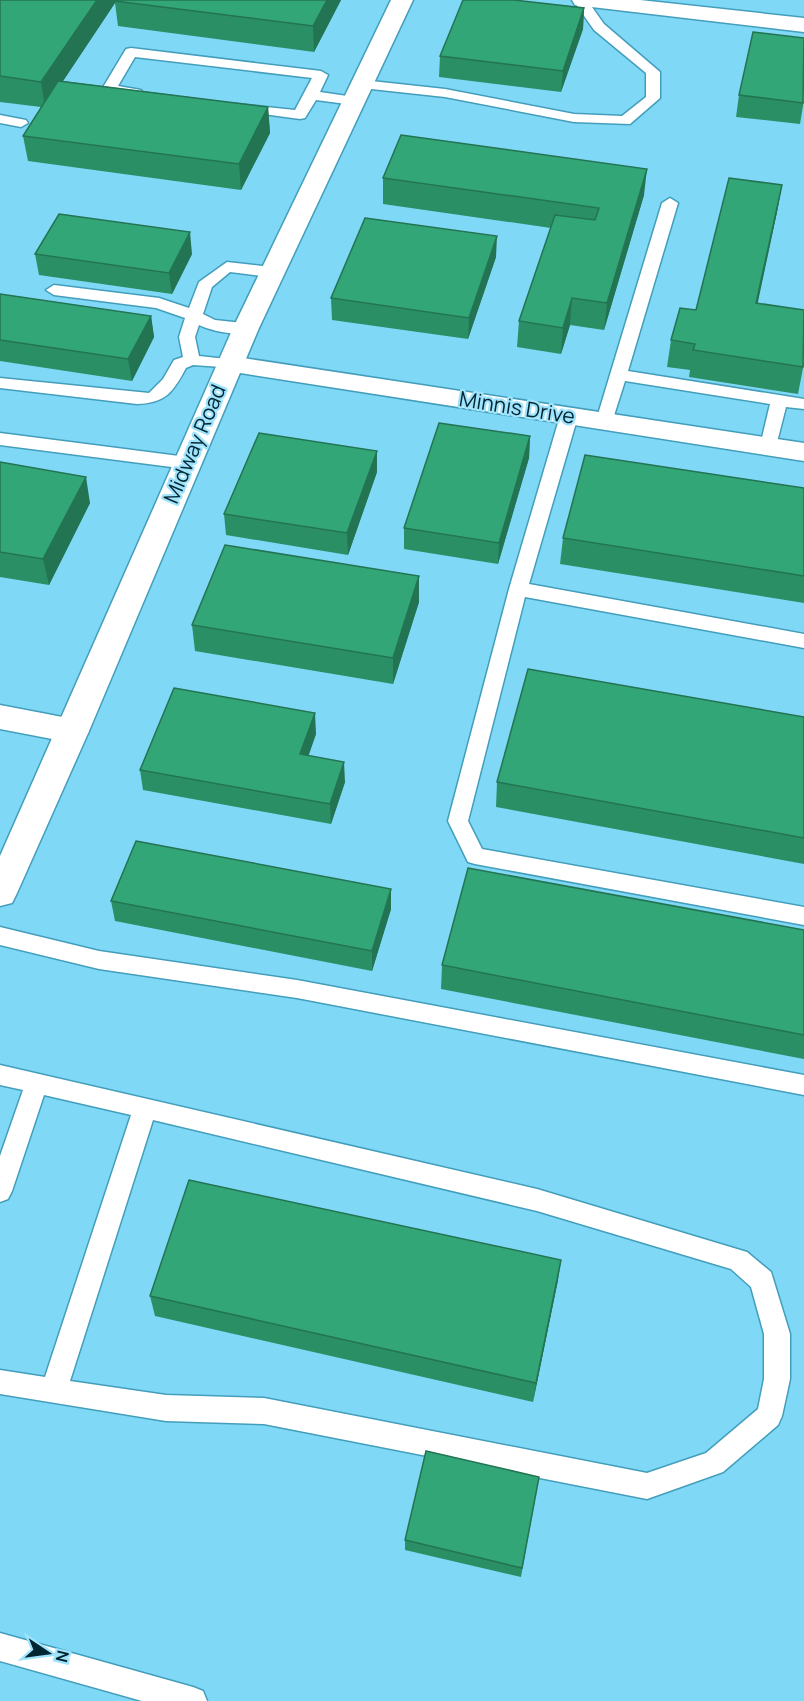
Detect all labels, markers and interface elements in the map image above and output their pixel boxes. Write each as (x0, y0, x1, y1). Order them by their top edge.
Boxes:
street label: Midway Road (156, 380, 232, 507)
street label: Minnis Drive (457, 384, 577, 430)
north arrow (18, 1623, 78, 1683)
text: N (51, 1648, 75, 1664)

